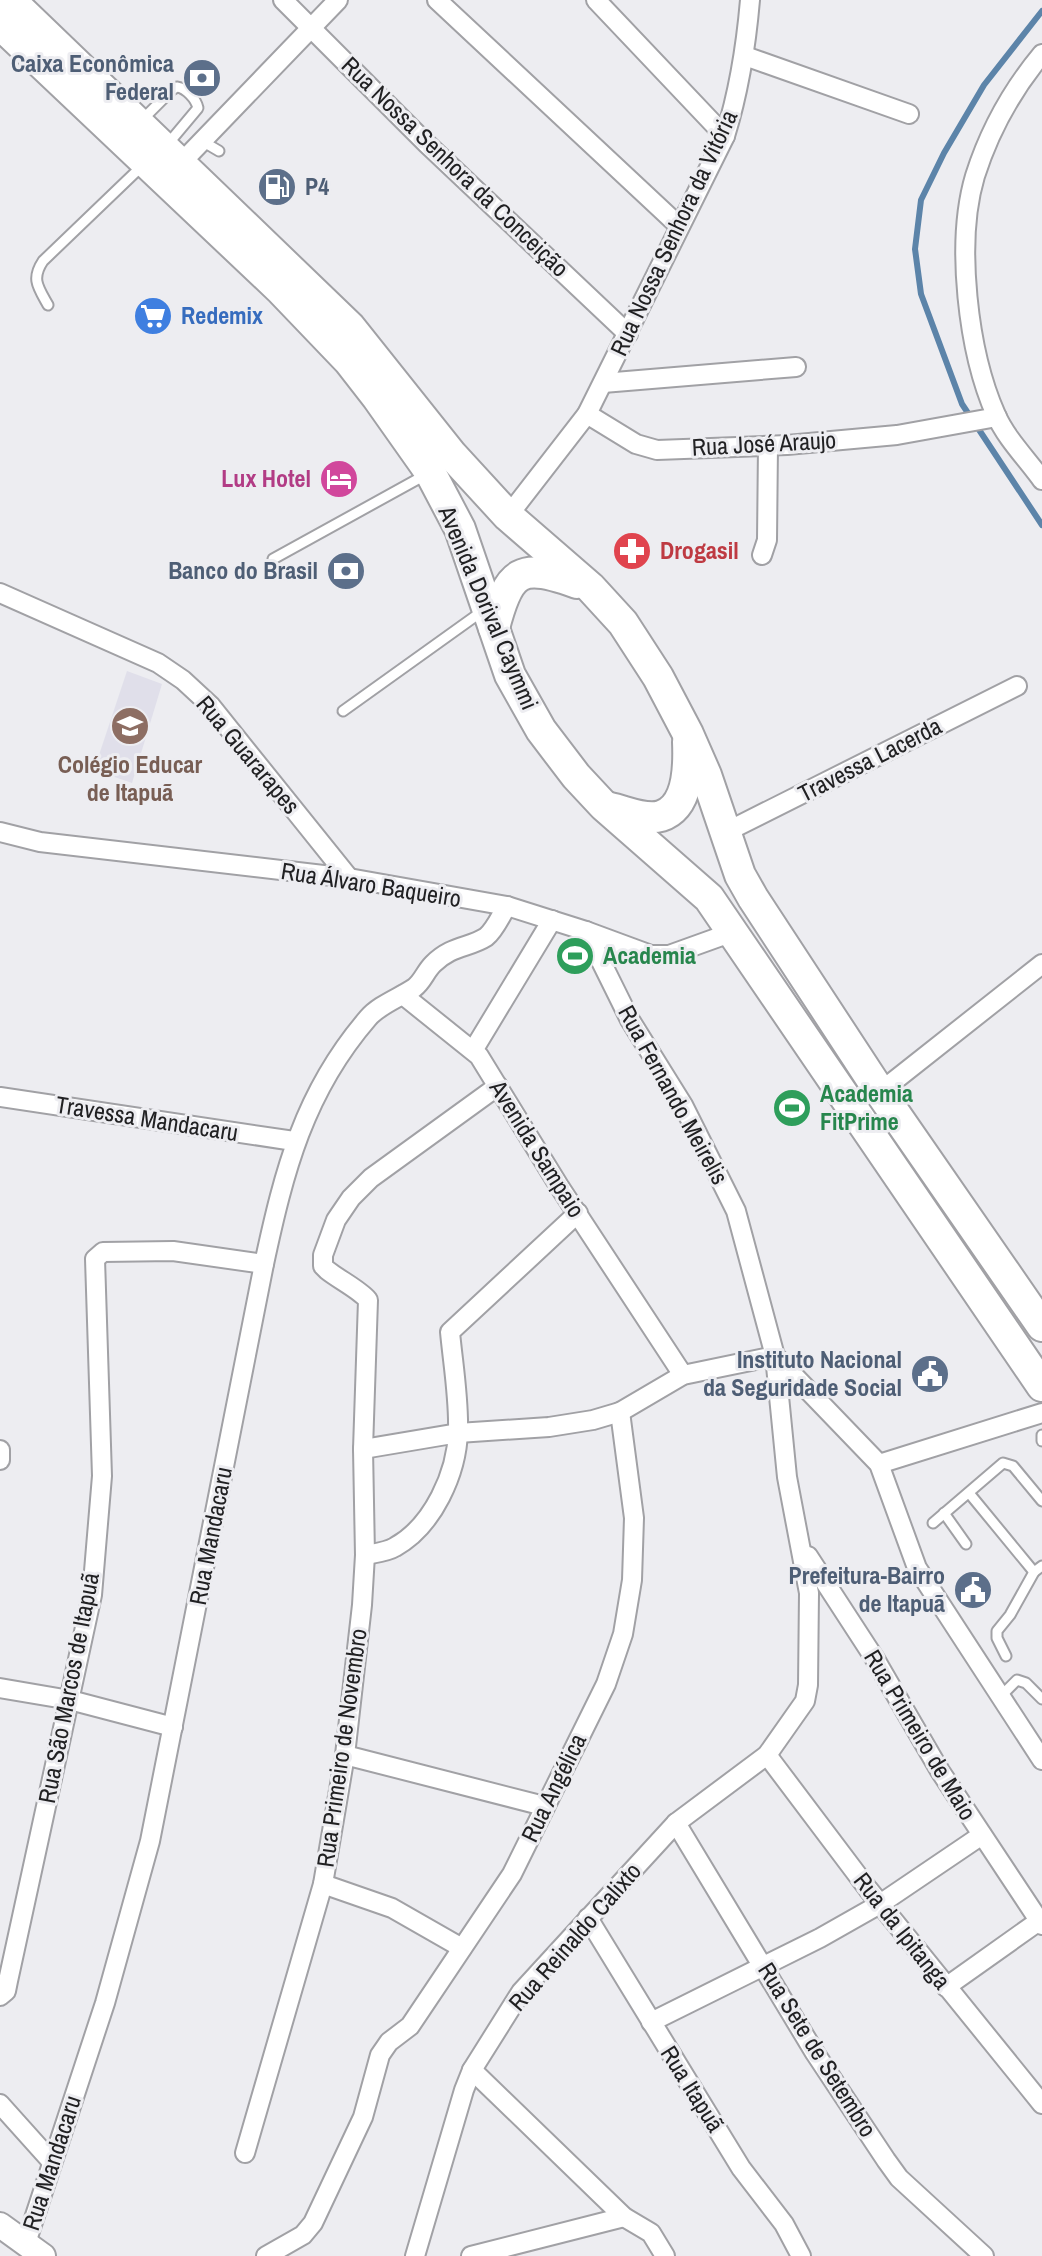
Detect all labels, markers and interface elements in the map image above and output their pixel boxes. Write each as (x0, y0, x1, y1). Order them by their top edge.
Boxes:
place label: Caixa Econômica Federal (11, 47, 174, 107)
street label: Rua Nossa Senhora da Conceição (335, 49, 576, 283)
bank icon: Caixa Econômica Federal (181, 57, 223, 99)
street label: Rua Nossa Senhora da Vitória (602, 104, 744, 361)
fuel station icon: P4 (256, 166, 298, 208)
place label: P4 (305, 170, 329, 202)
supermarket icon: Redemix (132, 295, 174, 337)
place label: Redemix (181, 299, 263, 331)
street label: Rua José Araujo (691, 423, 837, 463)
hotel icon: Lux Hotel (318, 458, 360, 500)
place label: Lux Hotel (221, 462, 311, 494)
street label: Avenida Dorival Caymmi (431, 500, 546, 714)
pharmacy icon: Drogasil (611, 530, 653, 572)
place label: Drogasil (660, 534, 739, 566)
bank icon: Banco do Brasil (325, 550, 367, 592)
place label: Banco do Brasil (168, 554, 318, 586)
street label: Rua Guararapes (190, 688, 308, 820)
school or university icon: Colégio Educar de Itapuã (109, 705, 151, 747)
street label: Travessa Lacerda (792, 709, 947, 809)
place label: Colégio Educar de Itapuã (58, 748, 203, 808)
street label: Rua Álvaro Baqueiro (279, 854, 463, 914)
sports icon: Academia (554, 935, 596, 977)
place label: Academia (603, 939, 696, 971)
street label: Rua Fernando Meirelis (611, 999, 736, 1190)
street label: Avenida Sampaio (482, 1073, 593, 1223)
place label: Academia FitPrime (820, 1077, 913, 1137)
sports icon: Academia FitPrime (771, 1087, 813, 1129)
street label: Travessa Mandacaru (54, 1088, 241, 1148)
place label: Instituto Nacional da Seguridade Social (703, 1343, 902, 1403)
public building icon: Instituto Nacional da Seguridade Social (909, 1353, 951, 1395)
street label: Rua Mandacaru (181, 1464, 239, 1608)
place label: Prefeitura-Bairro de Itapuã (789, 1559, 945, 1619)
public building icon: Prefeitura-Bairro de Itapuã (952, 1569, 994, 1611)
street label: Rua São Marcos de Itapuã (30, 1570, 106, 1806)
street label: Rua Primeiro de Novembro (308, 1626, 374, 1869)
street label: Rua Primeiro de Maio (857, 1643, 984, 1826)
street label: Rua Angélica (513, 1728, 593, 1847)
street label: Rua Reinaldo Calixto (501, 1855, 648, 2017)
street label: Rua da Ipitanga (847, 1865, 959, 1995)
street label: Rua Sete de Setembro (751, 1956, 884, 2143)
street label: Rua Itapuã (654, 2039, 732, 2138)
street label: Rua Mandacaru (14, 2091, 88, 2234)

